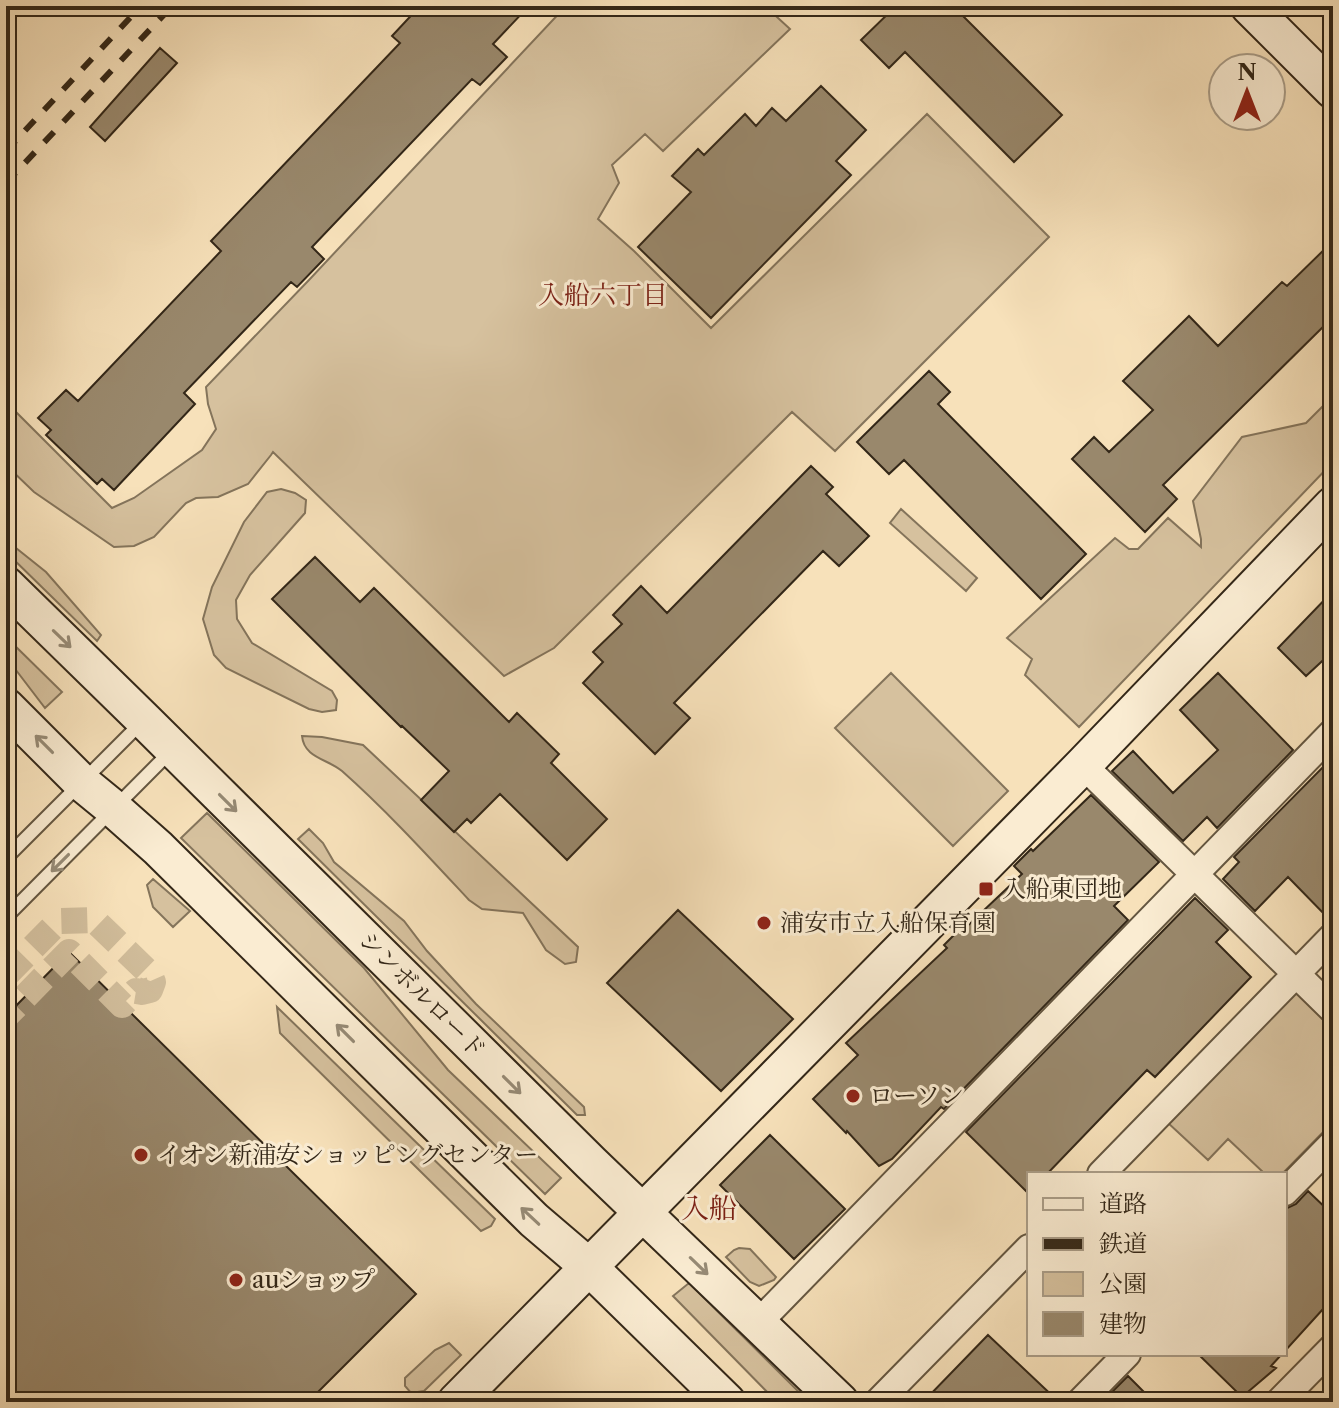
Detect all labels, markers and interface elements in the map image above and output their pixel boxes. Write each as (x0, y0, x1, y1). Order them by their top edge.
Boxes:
north arrow (1207, 52, 1287, 132)
text: N (1237, 59, 1257, 86)
district label: 入船六丁目 (538, 279, 668, 311)
one-way arrow (52, 630, 72, 649)
one-way arrow (35, 735, 54, 754)
one-way arrow (218, 793, 237, 812)
one-way arrow (51, 853, 70, 872)
place label: 入船東団地 (1002, 874, 1122, 903)
marker: 入船東団地 (977, 880, 995, 898)
place label: 浦安市立入船保育園 (780, 908, 996, 937)
marker: 浦安市立入船保育園 (755, 914, 773, 932)
street label: シンボルロード (353, 925, 492, 1064)
one-way arrow (335, 1024, 355, 1043)
one-way arrow (502, 1075, 521, 1094)
place label: ローソン (869, 1081, 964, 1110)
marker: ローソン (844, 1087, 862, 1105)
place label: イオン新浦安ショッピングセンター (157, 1140, 538, 1169)
marker: イオン新浦安ショッピングセンター (132, 1146, 150, 1164)
legend (1027, 1172, 1287, 1356)
text: 道路 (1099, 1189, 1147, 1218)
district label: 入船 (681, 1191, 737, 1225)
one-way arrow (521, 1207, 540, 1226)
text: 鉄道 (1099, 1229, 1147, 1258)
one-way arrow (689, 1257, 709, 1276)
place label: auショップ (252, 1265, 375, 1294)
text: 公園 (1099, 1269, 1147, 1298)
marker: auショップ (227, 1271, 245, 1289)
text: 建物 (1099, 1309, 1147, 1338)

